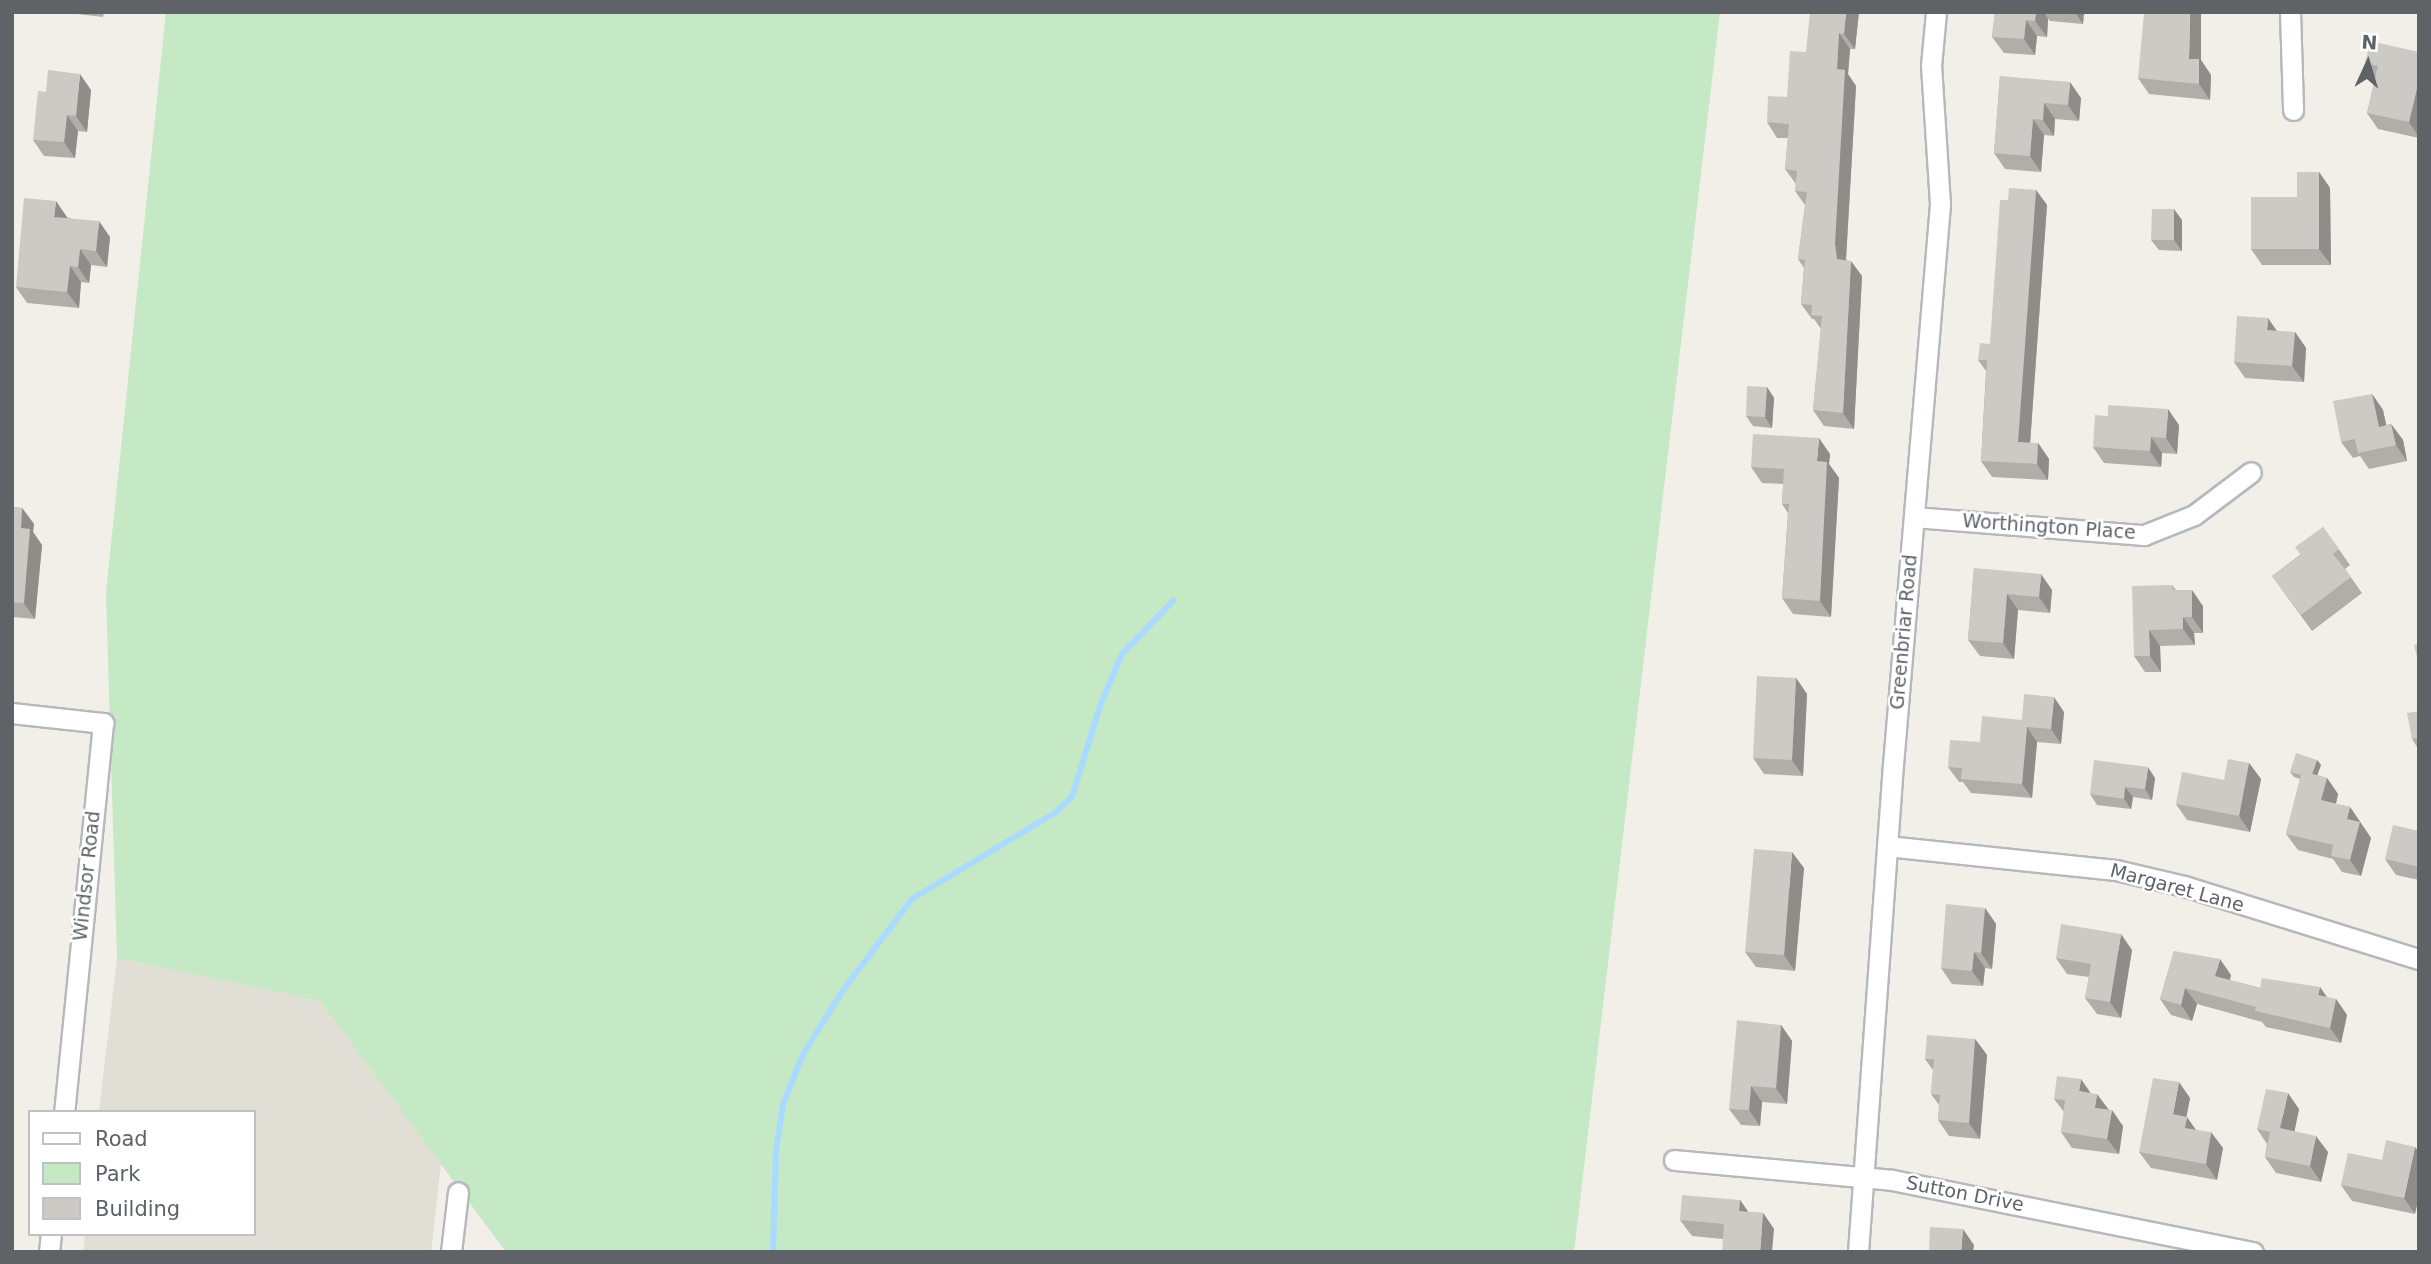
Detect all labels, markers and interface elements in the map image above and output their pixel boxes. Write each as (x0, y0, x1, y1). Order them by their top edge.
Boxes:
north arrow (2333, 28, 2403, 98)
text: N (2361, 31, 2378, 54)
street label: Worthington Place (1962, 510, 2136, 544)
street label: Greenbriar Road (1886, 553, 1922, 711)
street label: Windsor Road (69, 810, 105, 942)
street label: Margaret Lane (2108, 859, 2246, 917)
legend (28, 1110, 256, 1236)
text: Road (95, 1127, 148, 1151)
text: Park (95, 1162, 140, 1186)
street label: Sutton Drive (1904, 1171, 2026, 1217)
text: Building (95, 1197, 180, 1221)

